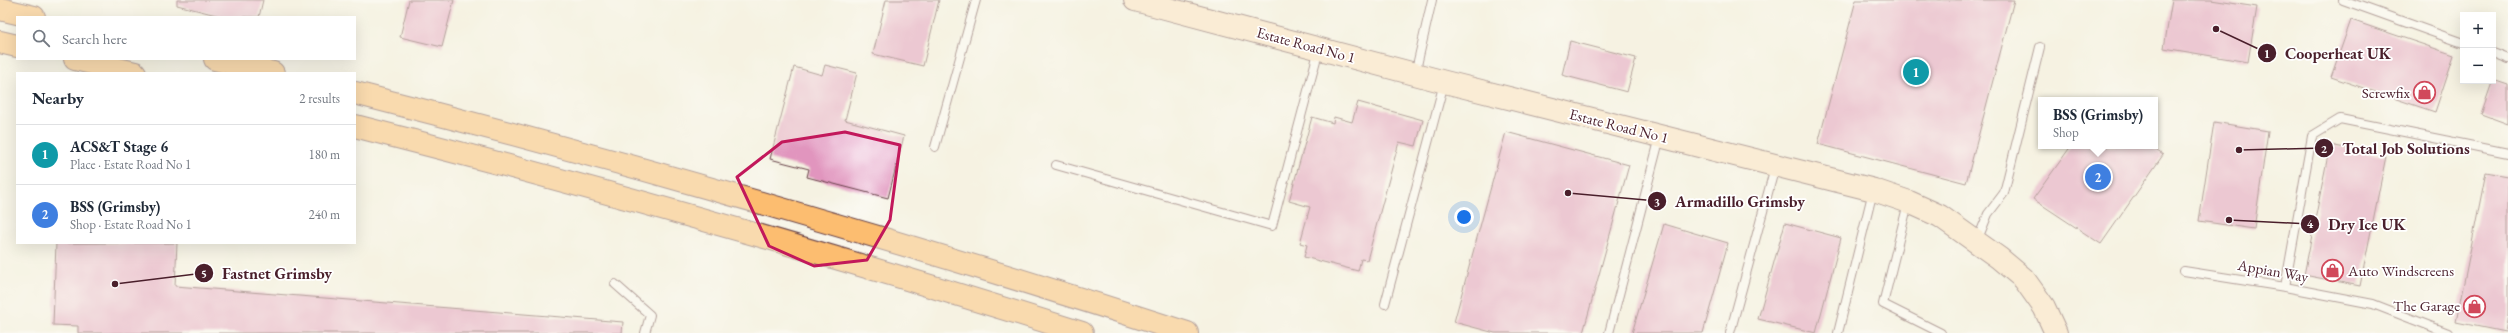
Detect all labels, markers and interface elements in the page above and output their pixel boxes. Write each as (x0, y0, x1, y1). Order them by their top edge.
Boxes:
map controls (2460, 12, 2496, 84)
button: + (2460, 12, 2496, 48)
search box (16, 16, 356, 60)
street label: Estate Road No 1 (1255, 22, 1358, 67)
icon: search (30, 27, 52, 49)
text: Search here (62, 29, 127, 48)
callout: Cooperheat UK (2257, 39, 2399, 67)
text: Cooperheat UK (2285, 43, 2392, 64)
text: 1 (2264, 46, 2270, 62)
button: − (2460, 48, 2496, 84)
pin: 1 (1903, 57, 1929, 87)
shop icon: Screwfix (2412, 80, 2438, 106)
place label: Screwfix (2362, 83, 2411, 102)
text: Nearby (32, 87, 84, 109)
text: 2 results (299, 90, 340, 107)
popup (2038, 97, 2158, 149)
street label: Estate Road No 1 (1568, 104, 1671, 147)
text: BSS (Grimsby) (2053, 105, 2143, 124)
text: Shop (2053, 124, 2079, 141)
callout: Total Job Solutions (2314, 134, 2478, 162)
text: ACS&T Stage 6 (70, 137, 168, 156)
text: Total Job Solutions (2342, 138, 2470, 159)
text: 2 (2321, 141, 2328, 157)
text: 1 (42, 146, 48, 163)
text: 180 m (309, 146, 340, 163)
text: Place · Estate Road No 1 (70, 156, 191, 173)
pin: 2 (2085, 162, 2111, 192)
callout: Armadillo Grimsby (1647, 187, 1812, 215)
text: Armadillo Grimsby (1674, 191, 1805, 212)
text: 3 (1654, 194, 1660, 210)
text: BSS (Grimsby) (70, 197, 160, 216)
text: 2 (42, 206, 48, 223)
text: 240 m (309, 206, 340, 223)
your location (1454, 207, 1474, 227)
callout: Dry Ice UK (2300, 210, 2414, 238)
text: Dry Ice UK (2328, 214, 2406, 235)
text: Shop · Estate Road No 1 (70, 216, 192, 233)
text: 4 (2307, 216, 2314, 232)
street label: Appian Way (2235, 255, 2310, 286)
shop icon: Auto Windscreens (2319, 258, 2345, 284)
callout: Fastnet Grimsby (194, 259, 340, 287)
place label: Auto Windscreens (2347, 261, 2454, 280)
text: Fastnet Grimsby (222, 263, 332, 284)
text: 5 (201, 266, 207, 282)
shop icon: The Garage (2462, 293, 2488, 319)
place label: The Garage (2393, 296, 2460, 315)

